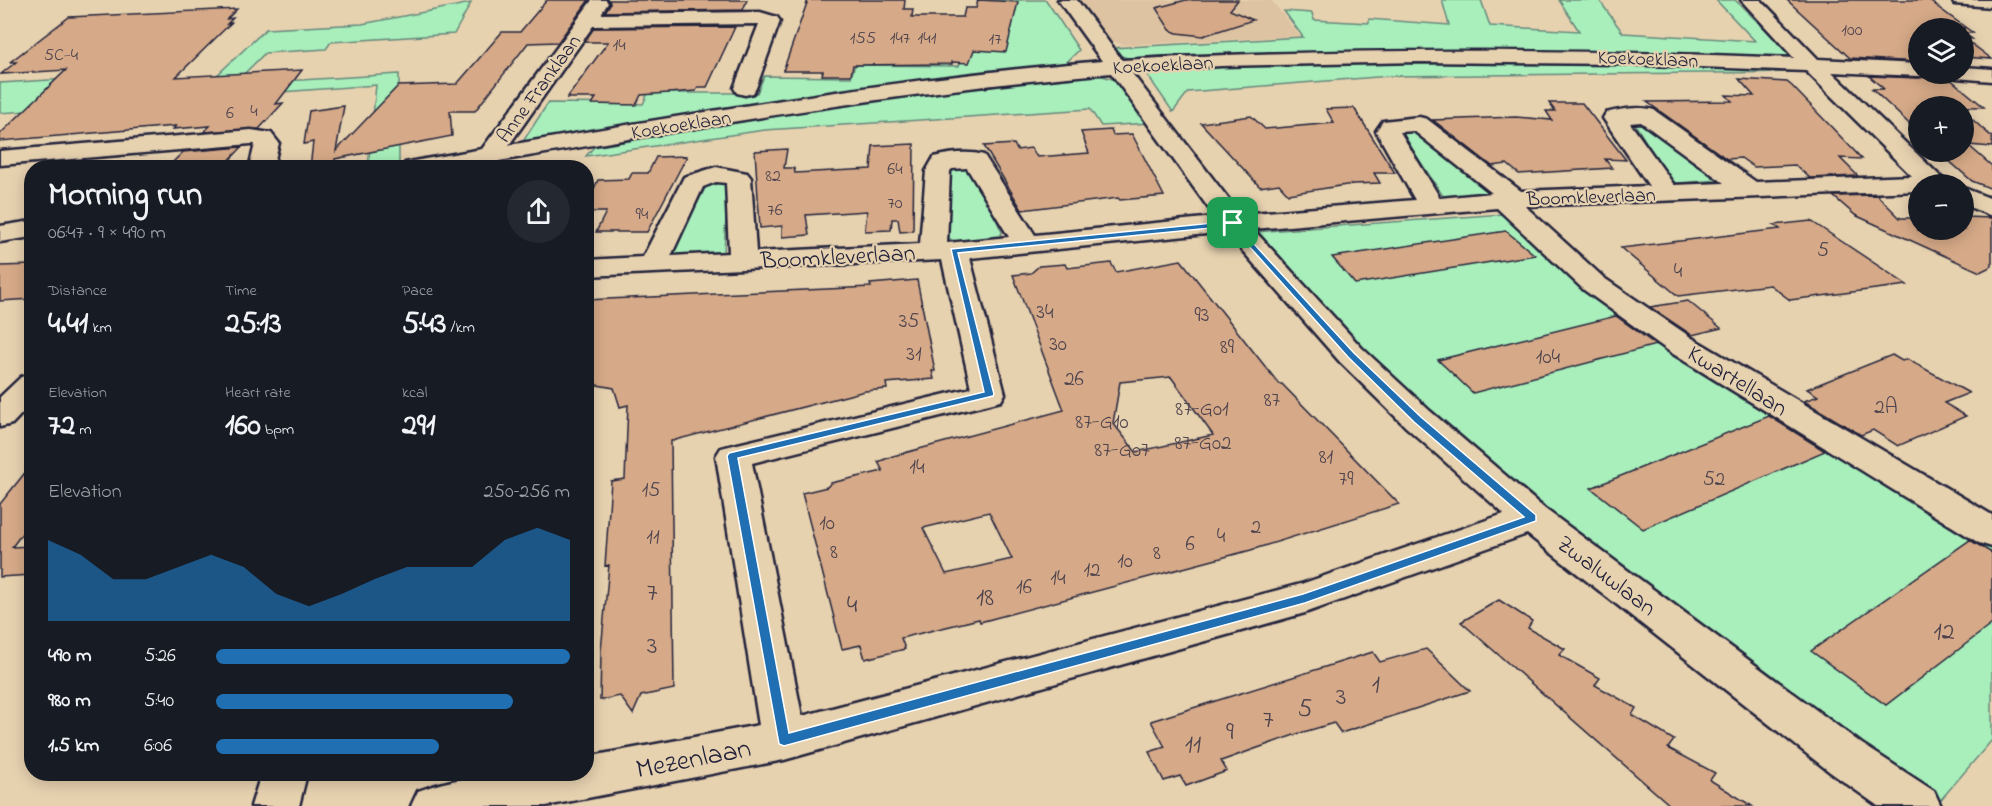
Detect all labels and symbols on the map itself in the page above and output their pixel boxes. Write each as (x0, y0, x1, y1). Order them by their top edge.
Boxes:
house number: 100 (1841, 18, 1863, 44)
house number: 155 (850, 26, 876, 52)
house number: 147 (890, 26, 911, 52)
house number: 141 (918, 26, 937, 52)
house number: 17 (988, 27, 1002, 53)
street label: Anne Franklaan (491, 29, 589, 150)
house number: 14 (612, 33, 626, 59)
house number: 5C-4 (44, 43, 79, 69)
street label: Koekoeklaan (1597, 44, 1699, 77)
street label: Koekoeklaan (1112, 49, 1214, 84)
house number: 4 (250, 99, 258, 125)
house number: 6 (226, 101, 234, 127)
street label: Koekoeklaan (629, 104, 734, 149)
house number: 64 (887, 157, 903, 183)
house number: 82 (765, 164, 781, 190)
street label: Boomkleverlaan (1525, 182, 1656, 215)
house number: 70 (887, 191, 903, 217)
pin (1207, 197, 1258, 248)
house number: 76 (767, 198, 783, 224)
house number: 94 (636, 202, 649, 228)
house number: 5 (1817, 236, 1829, 266)
street label: Boomkleverlaan (759, 237, 916, 280)
house number: 4 (1674, 257, 1683, 287)
house number: 34 (1036, 298, 1054, 328)
house number: 93 (1195, 301, 1210, 331)
house number: 35 (899, 307, 919, 337)
house number: 30 (1049, 330, 1067, 360)
house number: 89 (1220, 333, 1235, 363)
street label: Kwartellaan (1680, 337, 1794, 427)
house number: 31 (906, 340, 922, 370)
house number: 104 (1536, 343, 1561, 373)
house number: 26 (1064, 365, 1084, 395)
house number: 87 (1264, 386, 1281, 416)
house number: 2A (1874, 393, 1898, 423)
house number: 87-G01 (1175, 395, 1229, 425)
house number: 87-G10 (1075, 408, 1129, 438)
house number: 87-G02 (1174, 429, 1232, 459)
house number: 87-G07 (1094, 436, 1150, 466)
house number: 81 (1319, 443, 1334, 473)
house number: 14 (909, 453, 925, 483)
house number: 79 (1339, 465, 1354, 495)
house number: 52 (1703, 465, 1725, 495)
house number: 15 (642, 476, 660, 506)
house number: 10 (819, 509, 835, 539)
house number: 2 (1251, 513, 1261, 543)
house number: 4 (1217, 522, 1226, 552)
house number: 11 (646, 523, 660, 553)
street label: Zwaluwlaan (1548, 528, 1663, 626)
house number: 6 (1185, 530, 1195, 560)
house number: 8 (830, 538, 838, 568)
house number: 8 (1153, 539, 1161, 569)
house number: 10 (1117, 547, 1133, 577)
house number: 12 (1083, 556, 1101, 586)
house number: 14 (1050, 564, 1066, 594)
house number: 16 (1016, 573, 1032, 603)
house number: 7 (647, 575, 658, 613)
house number: 18 (976, 580, 994, 618)
house number: 4 (847, 587, 858, 625)
house number: 12 (1933, 614, 1955, 652)
house number: 3 (647, 628, 657, 666)
house number: 1 (1372, 667, 1380, 705)
house number: 3 (1336, 679, 1346, 717)
house number: 5 (1298, 691, 1313, 729)
house number: 7 (1263, 702, 1274, 740)
house number: 9 (1226, 714, 1234, 752)
house number: 11 (1185, 727, 1201, 765)
street label: Mezenlaan (633, 729, 755, 792)

